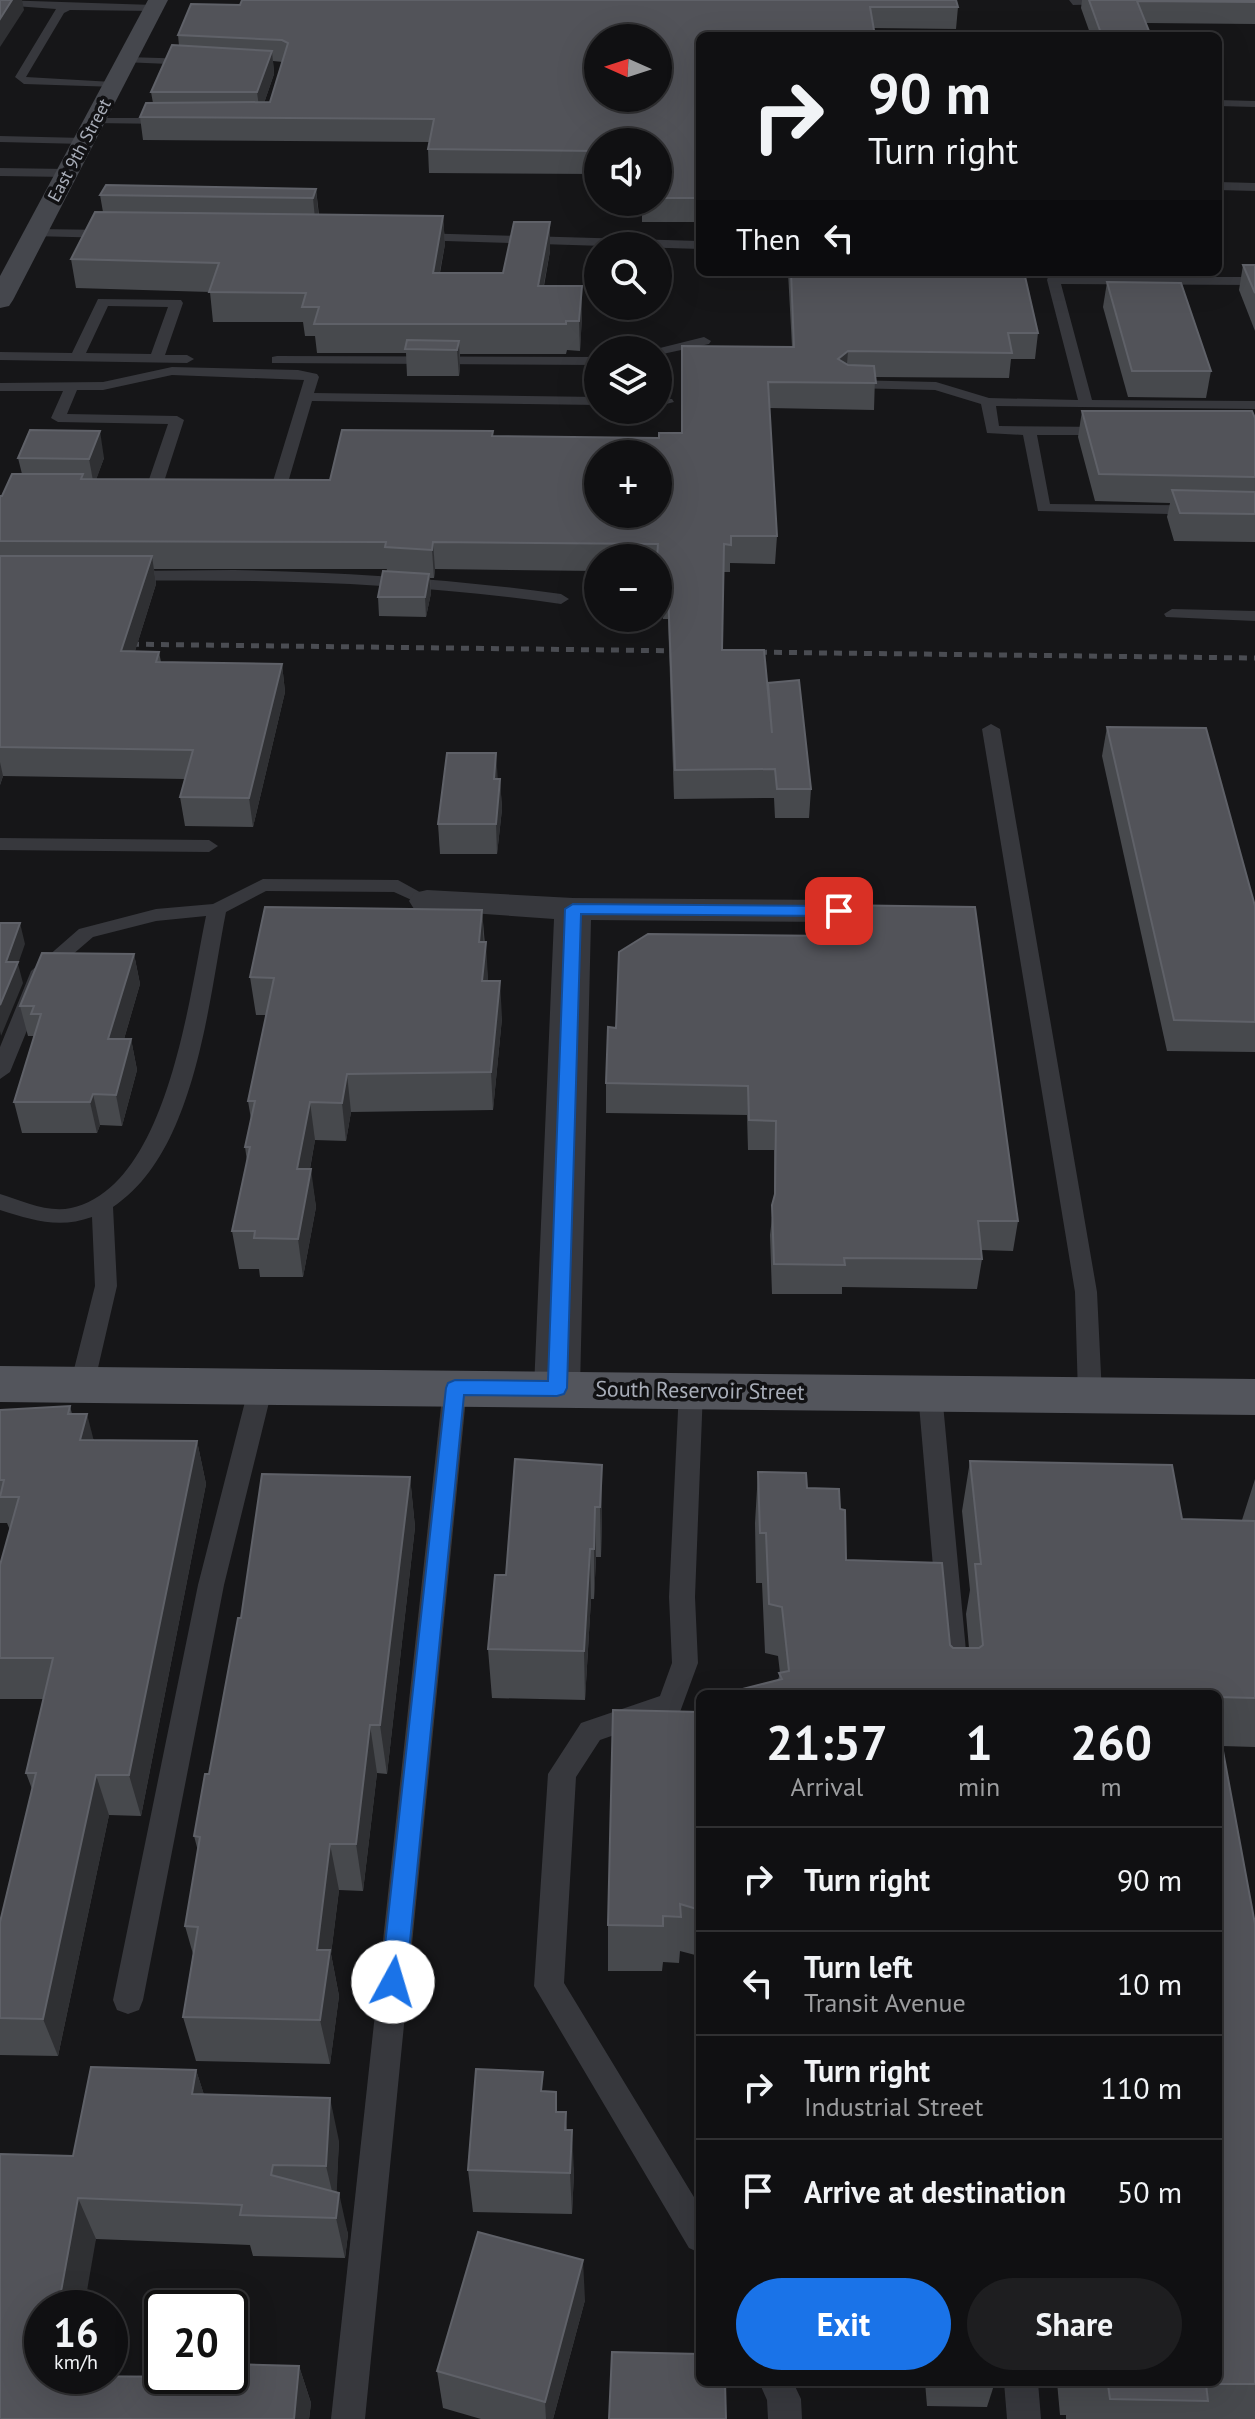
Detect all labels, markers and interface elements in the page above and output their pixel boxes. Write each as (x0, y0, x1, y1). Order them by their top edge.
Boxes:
north arrow (584, 24, 672, 112)
map controls (584, 24, 672, 632)
text: 90 m (868, 57, 991, 129)
icon: right (736, 64, 840, 168)
street label: East 9th Street (42, 94, 116, 206)
text: Turn right (868, 127, 1018, 174)
button: sound (584, 128, 672, 216)
icon: left (817, 216, 861, 260)
text: Then (736, 219, 801, 258)
button: search (584, 232, 672, 320)
button: layers (584, 336, 672, 424)
button: + (584, 440, 672, 528)
button: − (584, 544, 672, 632)
pin (805, 877, 873, 945)
icon: arrive (817, 889, 861, 933)
street label: South Reservoir Street (595, 1374, 805, 1406)
text: 21:57 (766, 1711, 888, 1773)
text: 1 (965, 1711, 993, 1773)
text: 260 (1070, 1711, 1152, 1773)
text: Arrival (791, 1770, 863, 1803)
text: min (958, 1770, 1000, 1803)
text: m (1101, 1770, 1122, 1803)
icon: right (736, 1857, 780, 1901)
text: Turn right (804, 1860, 930, 1899)
text: 90 m (1117, 1860, 1182, 1899)
position arrow (351, 1940, 435, 2024)
text: Turn left (804, 1947, 912, 1986)
icon: left (736, 1961, 780, 2005)
text: 10 m (1117, 1964, 1182, 2003)
text: Transit Avenue (804, 1986, 966, 2019)
text: Turn right (804, 2051, 930, 2090)
icon: right (736, 2065, 780, 2109)
text: 110 m (1101, 2068, 1182, 2107)
text: Industrial Street (804, 2090, 983, 2123)
icon: arrive (736, 2169, 780, 2213)
text: Arrive at destination (804, 2172, 1066, 2211)
text: 50 m (1117, 2172, 1182, 2211)
button: Exit (736, 2278, 951, 2370)
button: Share (967, 2278, 1182, 2370)
speed limit sign: 20 (144, 2290, 248, 2394)
text: 16 (53, 2306, 99, 2358)
text: km/h (54, 2349, 98, 2375)

